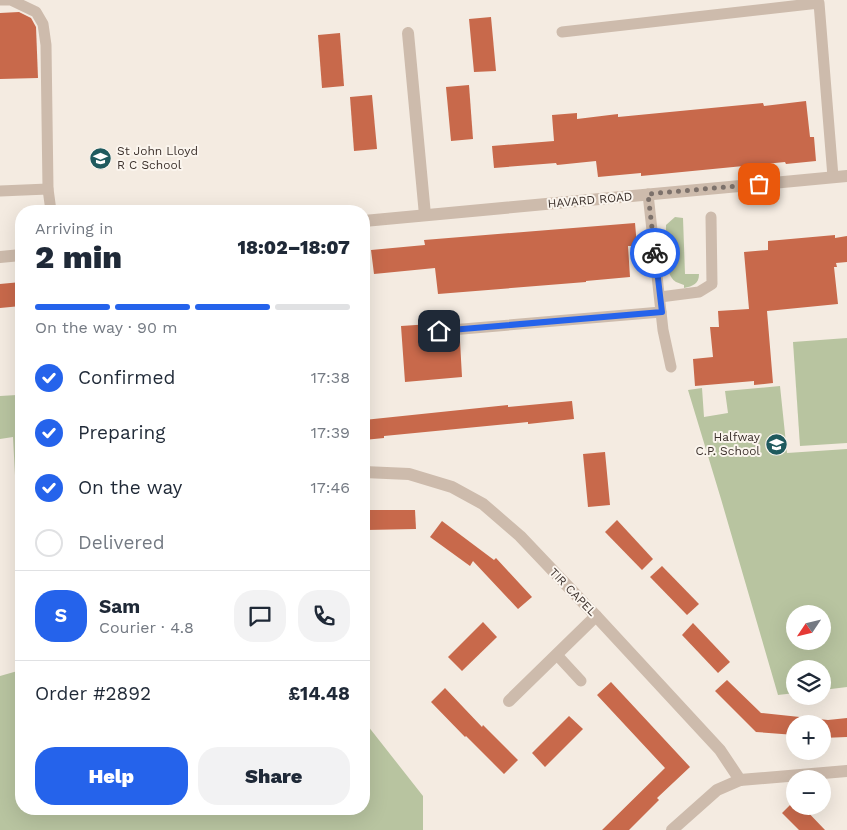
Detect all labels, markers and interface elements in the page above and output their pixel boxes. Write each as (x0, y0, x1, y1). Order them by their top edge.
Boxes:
place label: St John Lloyd R C School (117, 144, 198, 172)
school or university icon: St John Lloyd R C School (89, 146, 113, 170)
pin (738, 163, 780, 205)
icon: bag (745, 170, 773, 198)
street label: HAVARD ROAD (547, 189, 633, 211)
text: Arriving in (35, 219, 113, 238)
courier (630, 228, 680, 278)
text: 18:02–18:07 (238, 236, 350, 259)
text: 2 min (35, 238, 122, 276)
icon: bike (641, 239, 669, 267)
pin (418, 310, 460, 352)
icon: home (425, 317, 453, 345)
text: On the way · 90 m (35, 318, 178, 337)
icon: check (35, 364, 63, 392)
text: Confirmed (78, 366, 175, 389)
text: 17:38 (311, 368, 350, 387)
icon: check (35, 419, 63, 447)
text: Preparing (78, 421, 165, 444)
text: 17:39 (311, 423, 350, 442)
place label: Halfway C.P. School (696, 430, 761, 458)
school or university icon: Halfway C.P. School (764, 432, 788, 456)
icon: check (35, 474, 63, 502)
text: On the way (78, 476, 182, 499)
text: 17:46 (311, 478, 350, 497)
text: Delivered (78, 531, 165, 554)
street label: TIR CAPEL (547, 565, 599, 619)
button: chat (234, 590, 286, 642)
button: phone (298, 590, 350, 642)
text: Sam (99, 595, 140, 618)
text: S (55, 604, 67, 627)
north arrow (786, 605, 831, 650)
map controls (786, 605, 831, 815)
text: Courier · 4.8 (99, 618, 194, 637)
button: layers (786, 660, 831, 705)
text: Order #2892 (35, 682, 151, 705)
text: £14.48 (288, 682, 350, 705)
button: + (786, 715, 831, 760)
button: Help (35, 747, 188, 805)
button: Share (198, 747, 350, 805)
button: − (786, 770, 831, 815)

